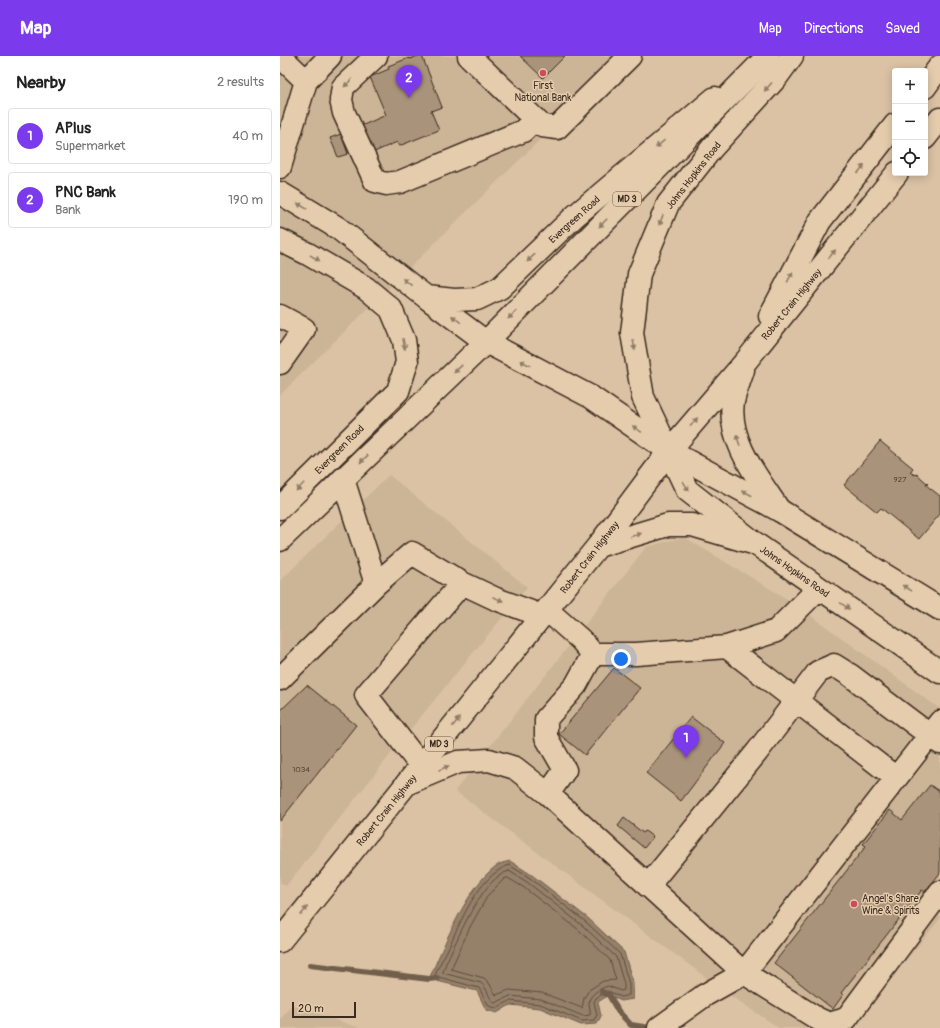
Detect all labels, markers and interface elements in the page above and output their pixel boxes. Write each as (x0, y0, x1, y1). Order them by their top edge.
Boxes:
text: Map (20, 16, 51, 40)
text: Map (759, 20, 782, 37)
text: Directions (804, 20, 863, 37)
text: Saved (885, 20, 920, 37)
pin: 2 (396, 65, 422, 98)
marker: First National Bank (538, 68, 548, 78)
map controls (892, 68, 928, 176)
button: + (892, 68, 928, 104)
text: Nearby (16, 72, 65, 93)
text: 2 results (217, 74, 264, 90)
one-way arrow (343, 78, 353, 88)
place label: First National Bank (515, 80, 572, 104)
one-way arrow (764, 82, 773, 92)
button: − (892, 104, 928, 140)
text: APlus (55, 119, 91, 138)
text: 1 (27, 128, 33, 144)
text: 40 m (232, 128, 263, 144)
text: Supermarket (55, 138, 126, 154)
street label: Johns Hopkins Road (664, 139, 724, 212)
one-way arrow (655, 140, 665, 149)
button: locate (892, 140, 928, 176)
one-way arrow (857, 163, 865, 174)
text: PNC Bank (55, 183, 116, 202)
text: 2 (26, 192, 34, 208)
text: 190 m (228, 192, 263, 208)
road number: MD 3 (613, 192, 641, 206)
street label: Evergreen Road (547, 194, 603, 246)
text: Bank (55, 202, 81, 218)
one-way arrow (296, 203, 308, 210)
one-way arrow (658, 215, 664, 227)
one-way arrow (598, 218, 608, 228)
one-way arrow (827, 249, 836, 260)
one-way arrow (526, 253, 536, 263)
one-way arrow (310, 254, 320, 262)
street label: Robert Crain Highway (759, 266, 825, 343)
one-way arrow (787, 271, 793, 283)
one-way arrow (401, 278, 412, 287)
one-way arrow (507, 310, 516, 320)
one-way arrow (450, 315, 461, 323)
one-way arrow (402, 338, 408, 350)
one-way arrow (631, 339, 637, 351)
one-way arrow (520, 359, 531, 366)
one-way arrow (453, 364, 463, 374)
one-way arrow (689, 417, 698, 426)
street label: Evergreen Road (313, 422, 367, 477)
one-way arrow (631, 425, 642, 433)
one-way arrow (735, 434, 741, 446)
one-way arrow (359, 454, 369, 464)
house number: 927 (894, 475, 907, 484)
one-way arrow (683, 480, 690, 492)
one-way arrow (295, 482, 305, 492)
one-way arrow (741, 490, 753, 497)
street label: Robert Crain Highway (558, 519, 622, 596)
one-way arrow (630, 532, 642, 538)
street label: Johns Hopkins Road (757, 543, 832, 600)
one-way arrow (901, 585, 913, 592)
one-way arrow (492, 597, 504, 603)
one-way arrow (840, 602, 851, 610)
your location (611, 649, 631, 669)
one-way arrow (452, 717, 461, 728)
pin: 1 (673, 725, 699, 758)
road number: MD 3 (425, 737, 453, 751)
one-way arrow (438, 764, 450, 770)
house number: 1034 (292, 765, 310, 774)
street label: Robert Crain Highway (354, 772, 420, 849)
place label: Angel's Share Wine & Spirits (862, 893, 920, 917)
marker: Angel's Share Wine & Spirits (849, 899, 859, 909)
one-way arrow (300, 905, 309, 916)
scale bar (292, 1000, 356, 1019)
text: 20 m (298, 1002, 324, 1015)

